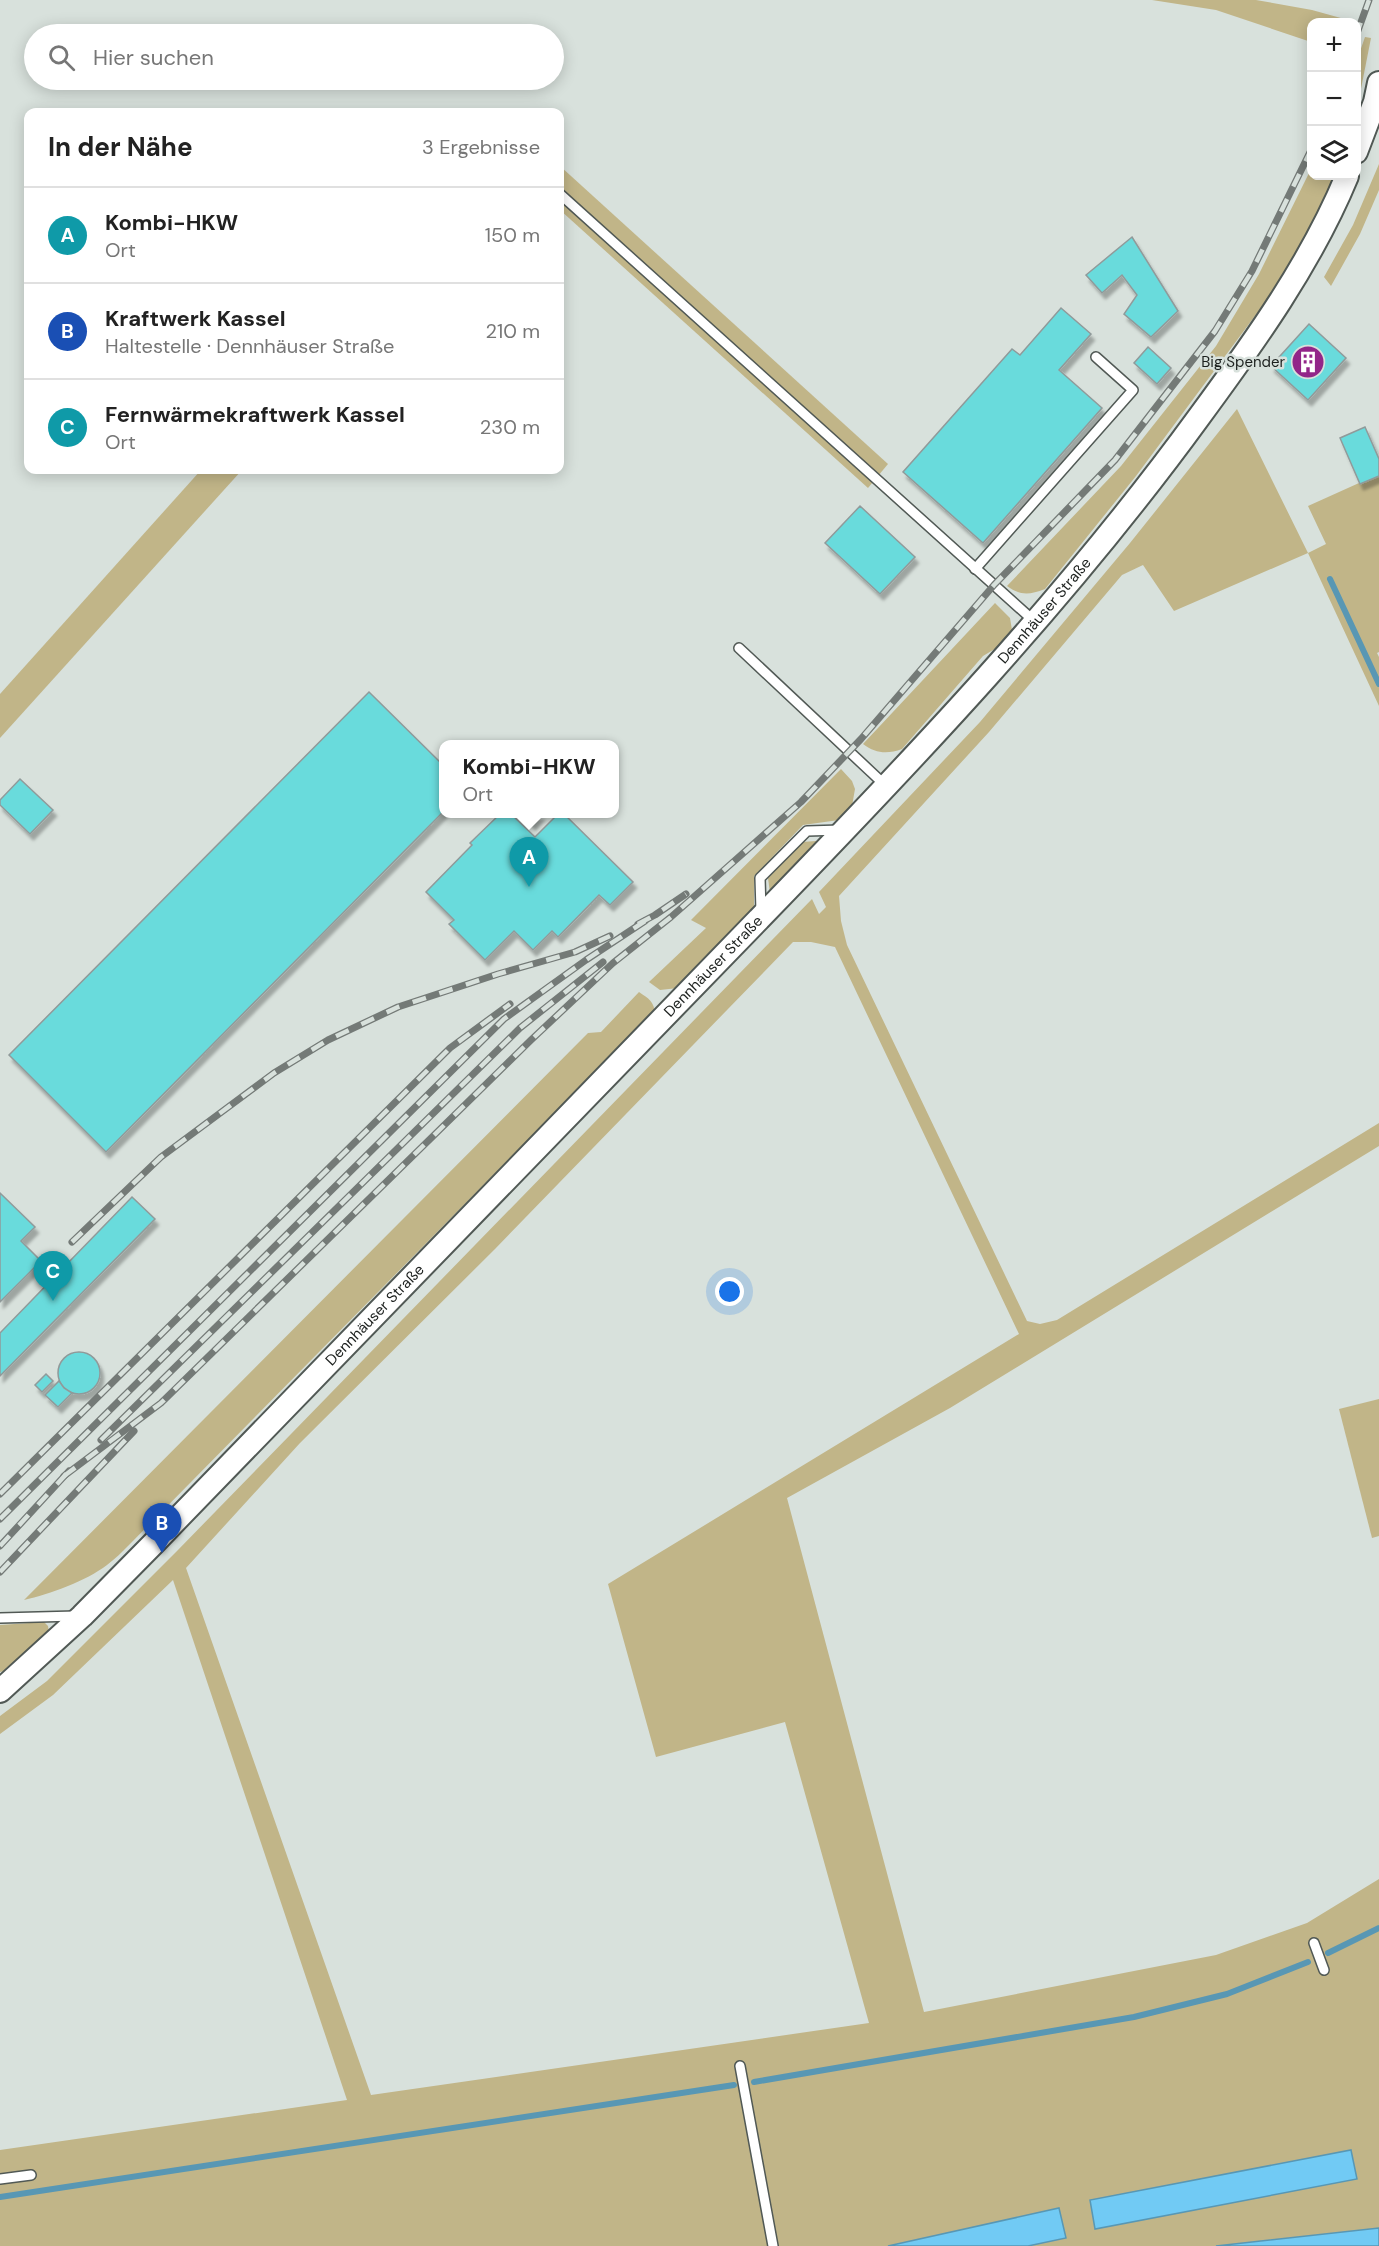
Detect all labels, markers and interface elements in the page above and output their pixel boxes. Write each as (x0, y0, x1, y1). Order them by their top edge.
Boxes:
map controls (1307, 18, 1361, 180)
button: + (1307, 18, 1361, 72)
search box (24, 24, 564, 90)
icon: search (45, 41, 78, 74)
text: Hier suchen (93, 43, 214, 72)
button: − (1307, 72, 1361, 126)
button: layers (1307, 126, 1361, 180)
text: In der Nähe (48, 130, 193, 164)
text: 3 Ergebnisse (422, 134, 540, 160)
text: Kombi-HKW (105, 208, 238, 237)
text: A (60, 222, 75, 248)
text: 150 m (485, 222, 540, 248)
text: Ort (105, 237, 136, 263)
text: Kraftwerk Kassel (105, 304, 286, 333)
text: B (61, 318, 74, 344)
text: 210 m (485, 318, 540, 344)
text: Haltestelle · Dennhäuser Straße (105, 333, 394, 359)
building icon: Big Spender (1290, 344, 1326, 380)
place label: Big Spender (1201, 352, 1285, 372)
text: Fernwärmekraftwerk Kassel (105, 400, 405, 429)
text: C (60, 414, 75, 440)
text: 230 m (480, 414, 540, 440)
text: Ort (105, 429, 136, 455)
street label: Dennhäuser Straße (993, 553, 1095, 668)
popup (439, 740, 619, 818)
text: Kombi-HKW (462, 752, 596, 781)
text: Ort (462, 781, 493, 807)
pin: A (510, 838, 548, 887)
street label: Dennhäuser Straße (659, 911, 767, 1021)
pin: C (34, 1252, 72, 1301)
street label: Dennhäuser Straße (321, 1260, 428, 1370)
your location (715, 1277, 744, 1306)
pin: B (142, 1504, 182, 1553)

